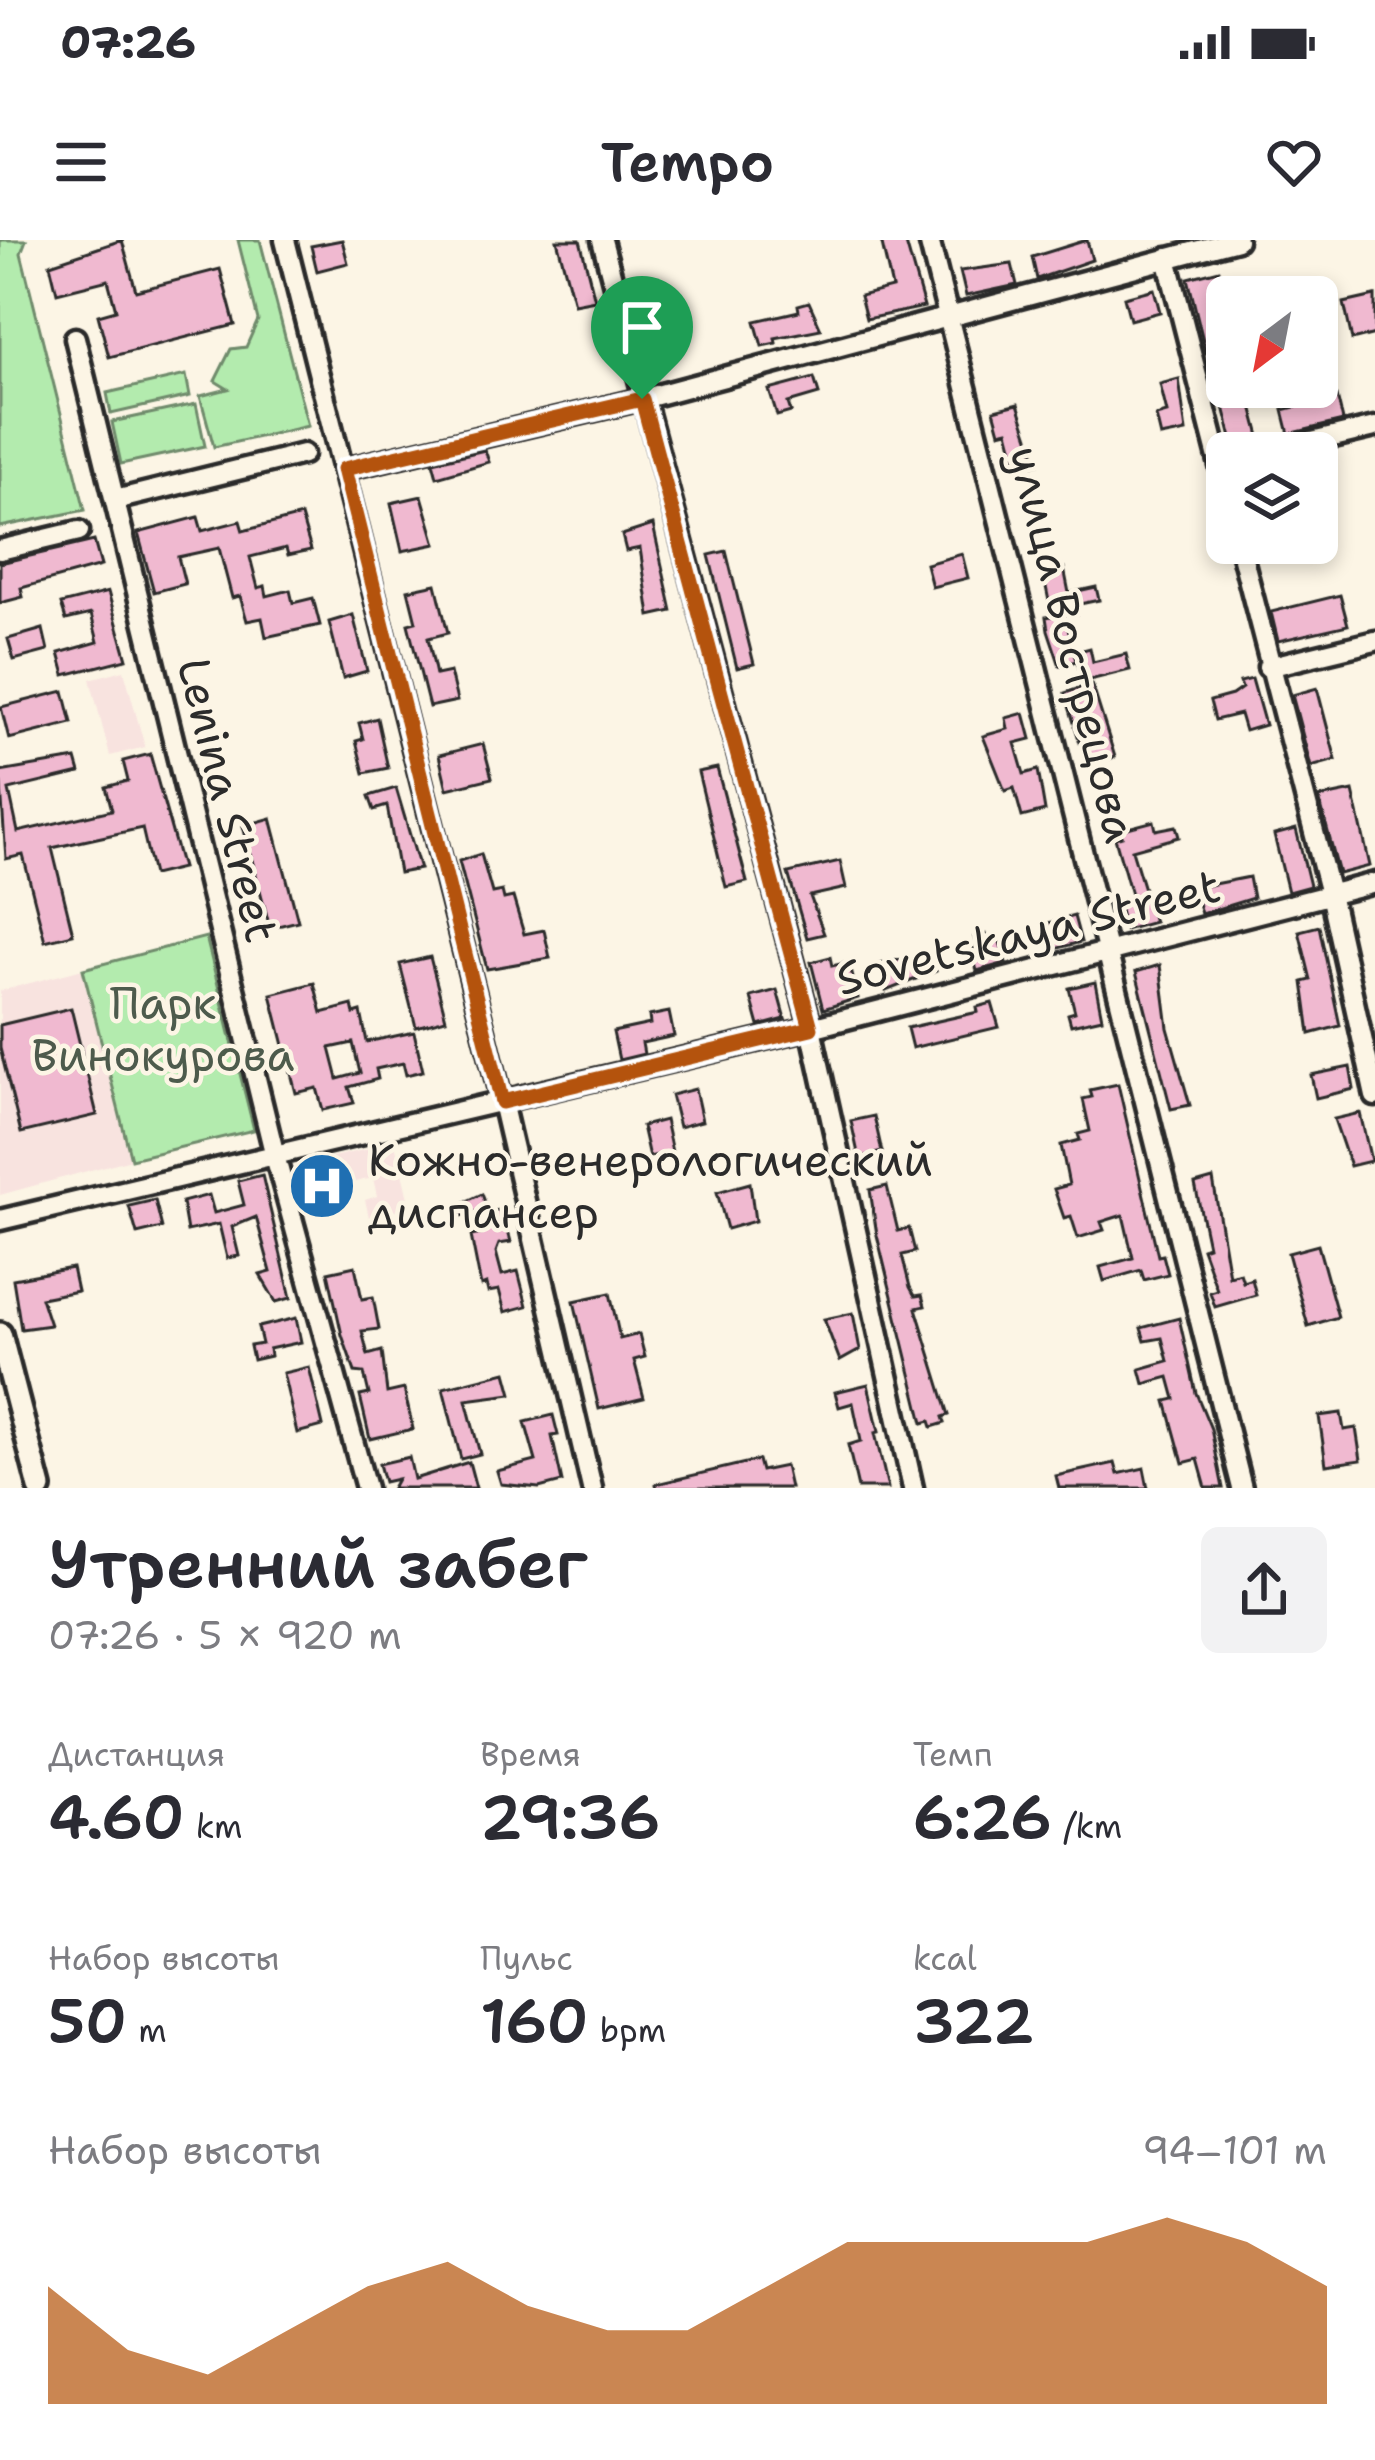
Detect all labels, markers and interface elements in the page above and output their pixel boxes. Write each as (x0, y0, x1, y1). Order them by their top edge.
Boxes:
text: 07:26 (60, 12, 196, 72)
text: Tempo (601, 126, 774, 198)
icon: menu (48, 129, 114, 195)
icon: heart (1261, 129, 1327, 195)
pin (591, 276, 693, 399)
north arrow (1206, 276, 1338, 408)
map controls (1206, 276, 1338, 564)
icon: arrive (609, 294, 675, 360)
button: layers (1206, 432, 1338, 564)
street label: улица Вострецова (995, 440, 1151, 848)
street label: Lenina Street (164, 652, 292, 948)
street label: Sovetskaya Street (830, 855, 1226, 1009)
park label: Парк Винокурова (32, 973, 295, 1085)
place label: Кожно-венерологический диспансер (368, 1130, 933, 1242)
hospital icon: Кожно-венерологический диспансер (287, 1151, 357, 1221)
text: Утренний забег (48, 1520, 588, 1608)
button: share (1201, 1527, 1327, 1653)
text: 07:26 · 5 × 920 m (48, 1609, 402, 1661)
text: Дистанция (48, 1732, 225, 1777)
text: Время (480, 1732, 581, 1777)
text: Темп (913, 1732, 992, 1777)
text: 4.60 (48, 1777, 184, 1857)
text: 29:36 (480, 1777, 660, 1857)
text: 6:26 (913, 1777, 1052, 1857)
text: km (184, 1804, 242, 1849)
text: /km (1052, 1804, 1122, 1849)
text: Набор высоты (48, 1936, 280, 1981)
text: Пульс (480, 1936, 573, 1981)
text: kcal (913, 1936, 977, 1981)
text: 50 (48, 1981, 127, 2061)
text: 160 (480, 1981, 588, 2061)
text: 322 (913, 1981, 1034, 2061)
text: m (127, 2008, 167, 2053)
text: bpm (588, 2008, 666, 2053)
text: Набор высоты (48, 2124, 322, 2176)
text: 94–101 m (1142, 2124, 1327, 2176)

